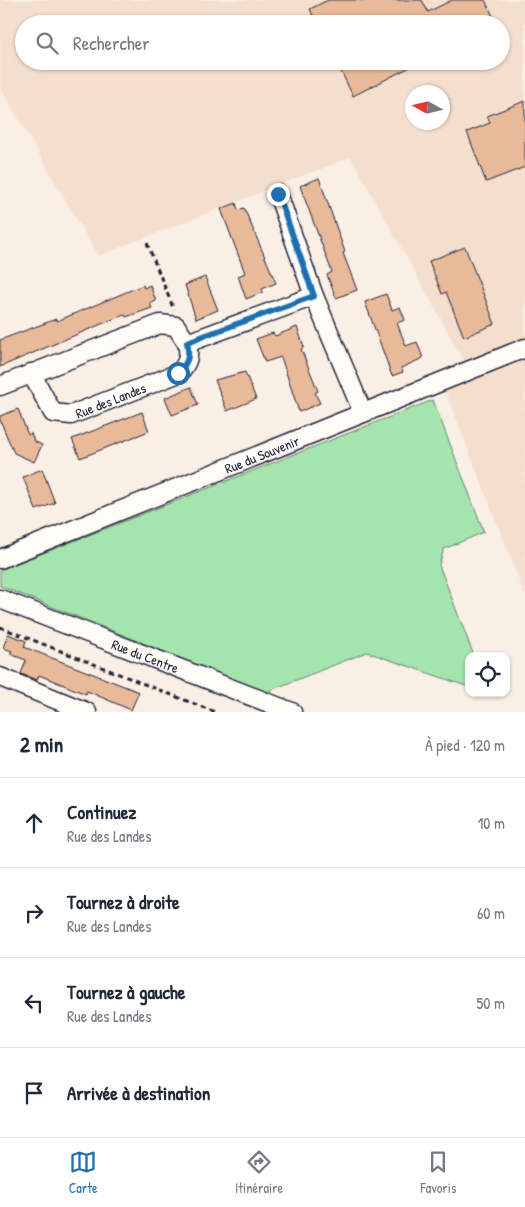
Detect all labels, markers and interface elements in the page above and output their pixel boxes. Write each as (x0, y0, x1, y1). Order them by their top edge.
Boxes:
search box (15, 15, 510, 70)
icon: search (33, 29, 61, 57)
text: Rechercher (73, 30, 150, 56)
north arrow (405, 85, 450, 130)
route end (267, 183, 290, 206)
route start (167, 362, 190, 385)
street label: Rue des Landes (72, 377, 148, 422)
street label: Rue du Souvenir (222, 430, 302, 477)
street label: Rue du Centre (109, 634, 182, 677)
map controls (465, 652, 510, 697)
button: locate (465, 652, 510, 697)
text: 2 min (20, 730, 63, 759)
text: À pied · 120 m (425, 734, 505, 756)
text: Continuez (67, 799, 136, 825)
icon: ahead (20, 809, 48, 837)
text: 10 m (477, 812, 505, 834)
text: Rue des Landes (67, 825, 151, 847)
text: Tournez à droite (67, 889, 180, 915)
icon: right (20, 899, 48, 927)
text: 60 m (477, 902, 505, 924)
text: Rue des Landes (67, 915, 151, 937)
text: Tournez à gauche (67, 979, 185, 1005)
icon: left (20, 989, 48, 1017)
text: 50 m (477, 992, 505, 1014)
text: Rue des Landes (67, 1005, 151, 1027)
icon: arrive (20, 1079, 48, 1107)
text: Arrivée à destination (67, 1080, 210, 1106)
tab: Carte (69, 1148, 98, 1197)
tab: Itinéraire (235, 1148, 283, 1197)
tab: Favoris (420, 1148, 456, 1197)

